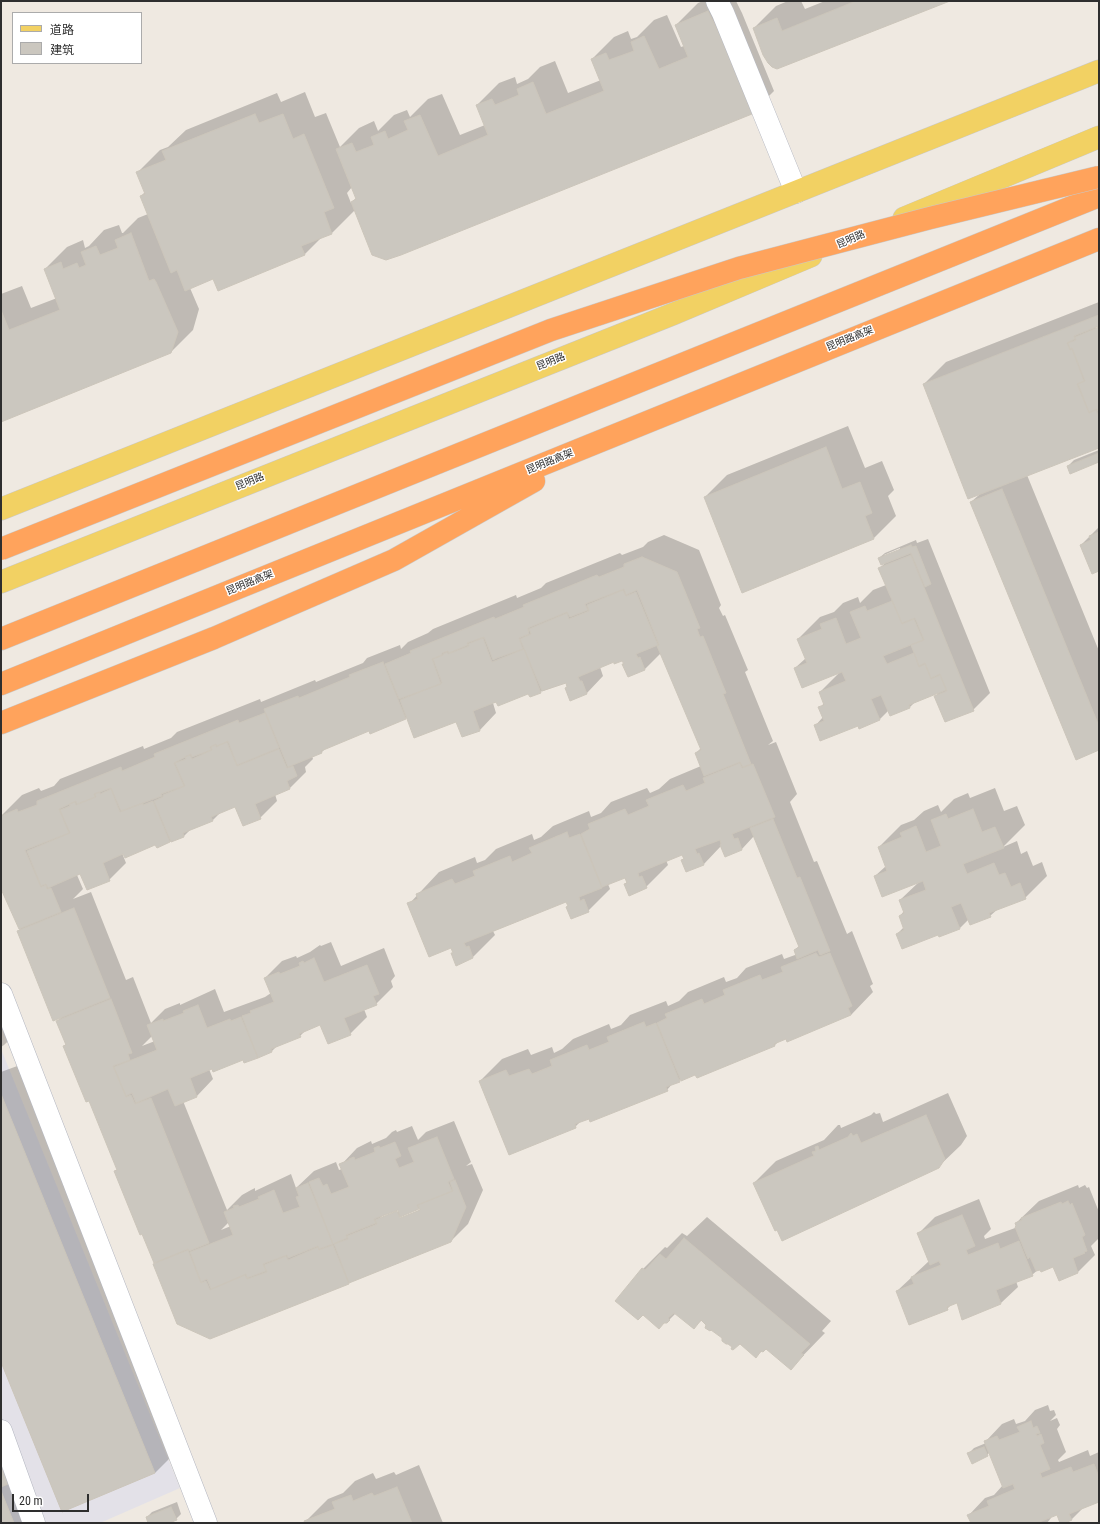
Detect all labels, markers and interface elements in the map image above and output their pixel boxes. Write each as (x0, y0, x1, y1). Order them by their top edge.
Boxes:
legend (12, 12, 142, 64)
text: 道路 (50, 23, 74, 37)
text: 建筑 (50, 43, 74, 57)
street label: 昆明路 (835, 229, 867, 251)
street label: 昆明路高架 (825, 324, 875, 354)
street label: 昆明路 (535, 351, 567, 373)
street label: 昆明路高架 (525, 447, 575, 477)
street label: 昆明路 (234, 471, 266, 493)
street label: 昆明路高架 (225, 568, 275, 598)
scale bar (14, 1486, 91, 1512)
text: 20 m (19, 1494, 43, 1508)

